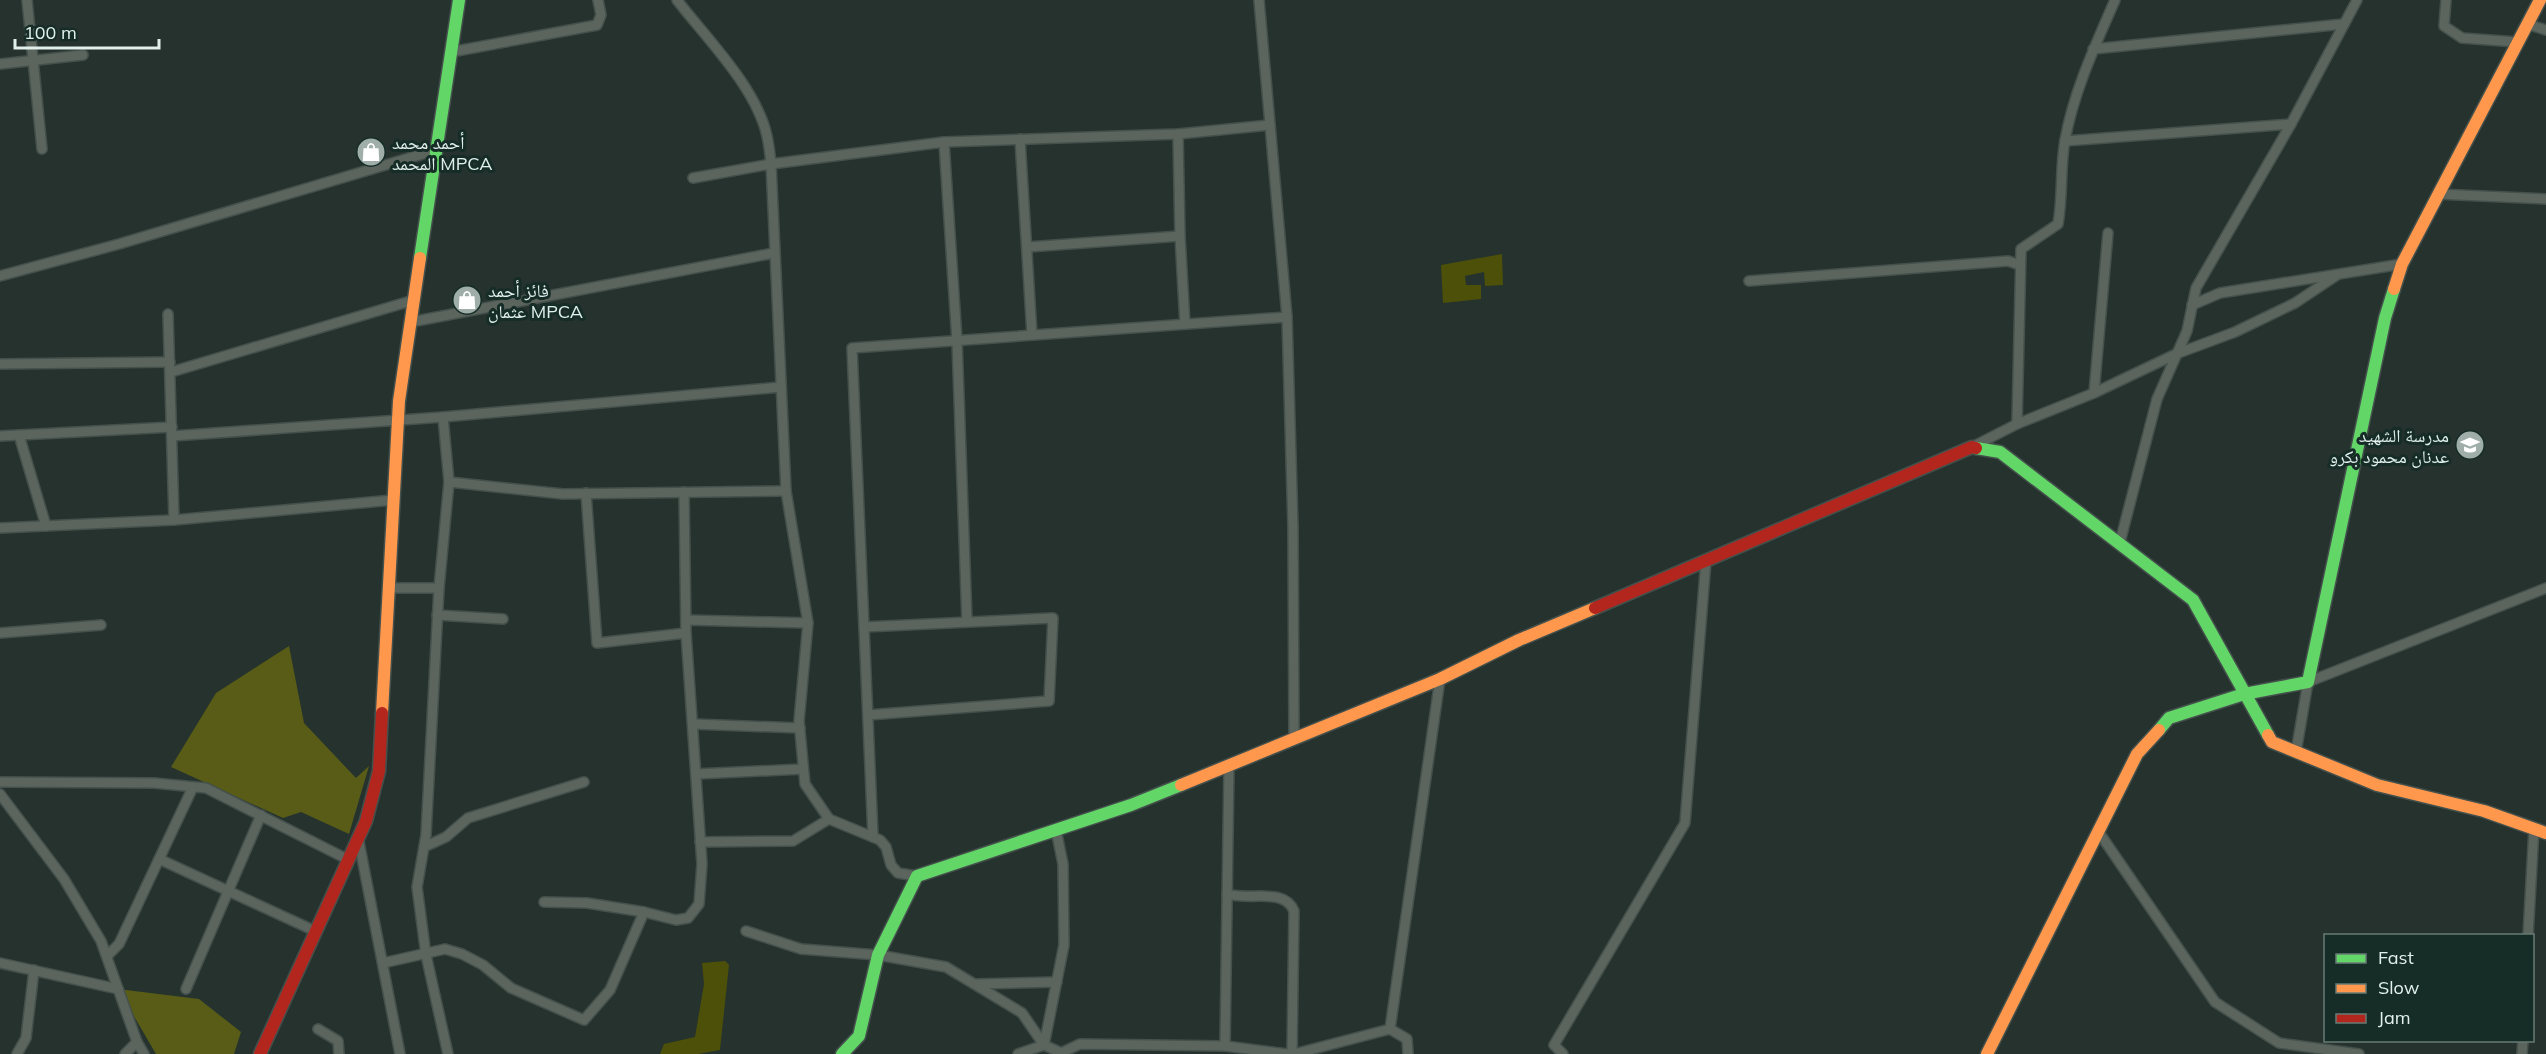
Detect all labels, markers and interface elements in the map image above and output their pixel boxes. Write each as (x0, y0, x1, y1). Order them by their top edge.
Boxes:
scale bar (15, 12, 159, 50)
text: 100 m (24, 21, 77, 44)
place label: أحمد محمد المحمد MPCA (392, 131, 492, 175)
shop icon: أحمد محمد المحمد MPCA (355, 136, 387, 168)
place label: فائز أحمد عثمان MPCA (488, 279, 583, 323)
shop icon: فائز أحمد عثمان MPCA (451, 284, 483, 316)
place label: مدرسة الشهيد عدنان محمود بكرو (2330, 424, 2449, 468)
school or university icon: مدرسة الشهيد عدنان محمود بكرو (2454, 429, 2486, 461)
legend (2324, 934, 2534, 1042)
text: Fast (2378, 946, 2414, 969)
text: Slow (2378, 976, 2420, 999)
text: Jam (2378, 1006, 2411, 1029)

